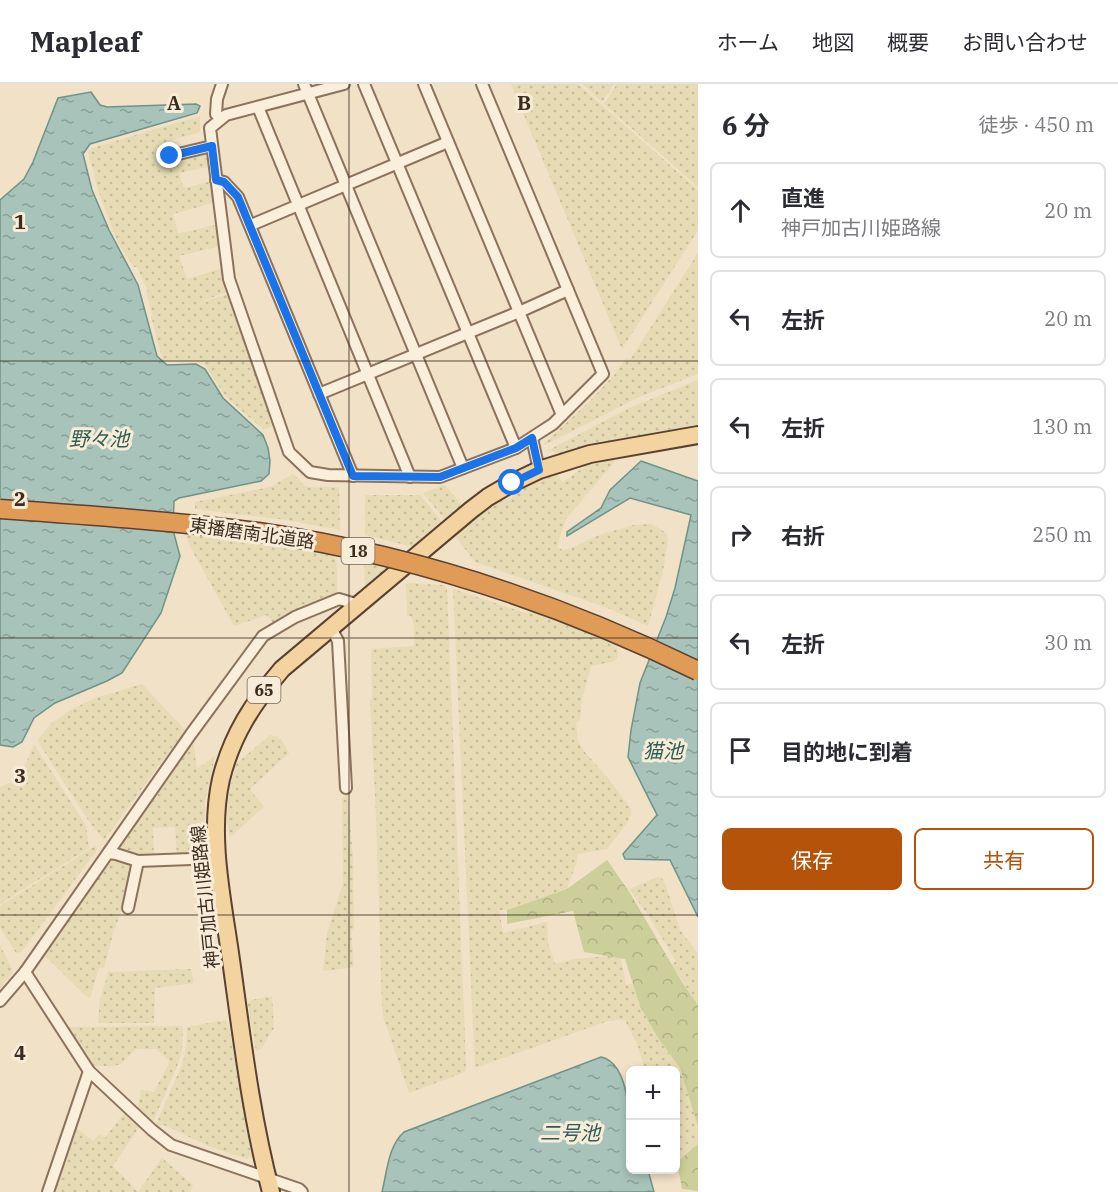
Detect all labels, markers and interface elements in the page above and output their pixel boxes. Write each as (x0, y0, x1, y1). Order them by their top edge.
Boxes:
text: Mapleaf (30, 23, 141, 60)
text: ホーム (717, 28, 779, 56)
text: 地図 (812, 28, 854, 56)
text: 概要 (887, 28, 929, 56)
text: お問い合わせ (962, 28, 1088, 56)
text: A (167, 89, 181, 116)
text: B (517, 89, 531, 116)
text: 6 分 (722, 108, 770, 142)
text: 徒歩 · 450 m (979, 111, 1094, 138)
route end (156, 142, 182, 168)
text: 直進 (781, 183, 825, 212)
icon: ahead (724, 194, 757, 227)
text: 20 m (1044, 197, 1092, 224)
text: 1 (14, 208, 26, 235)
text: 神戸加古川姫路線 (781, 214, 941, 241)
icon: left (724, 302, 757, 335)
text: 左折 (781, 305, 825, 334)
text: 20 m (1044, 305, 1092, 332)
icon: left (724, 410, 757, 443)
text: 左折 (781, 413, 825, 442)
text: 130 m (1032, 413, 1092, 440)
water label: 野々池 (69, 425, 131, 452)
route start (498, 469, 524, 495)
text: 2 (14, 485, 26, 512)
street label: 東播磨南北道路 (188, 513, 316, 553)
icon: right (724, 518, 757, 551)
text: 右折 (781, 521, 825, 550)
text: 250 m (1032, 521, 1092, 548)
road number: 18 (342, 538, 374, 564)
icon: left (724, 626, 757, 659)
text: 左折 (781, 629, 825, 658)
text: 30 m (1044, 629, 1092, 656)
road number: 65 (248, 677, 280, 703)
icon: arrive (724, 734, 757, 767)
water label: 猫池 (643, 737, 685, 764)
text: 目的地に到着 (781, 737, 913, 766)
text: 3 (14, 762, 26, 789)
street label: 神戸加古川姫路線 (186, 824, 224, 970)
button: 保存 (722, 828, 902, 890)
button: 共有 (914, 828, 1094, 890)
text: 4 (14, 1039, 26, 1066)
map controls (626, 1066, 680, 1174)
button: + (626, 1066, 680, 1120)
water label: 二号池 (540, 1119, 602, 1146)
button: − (626, 1120, 680, 1174)

